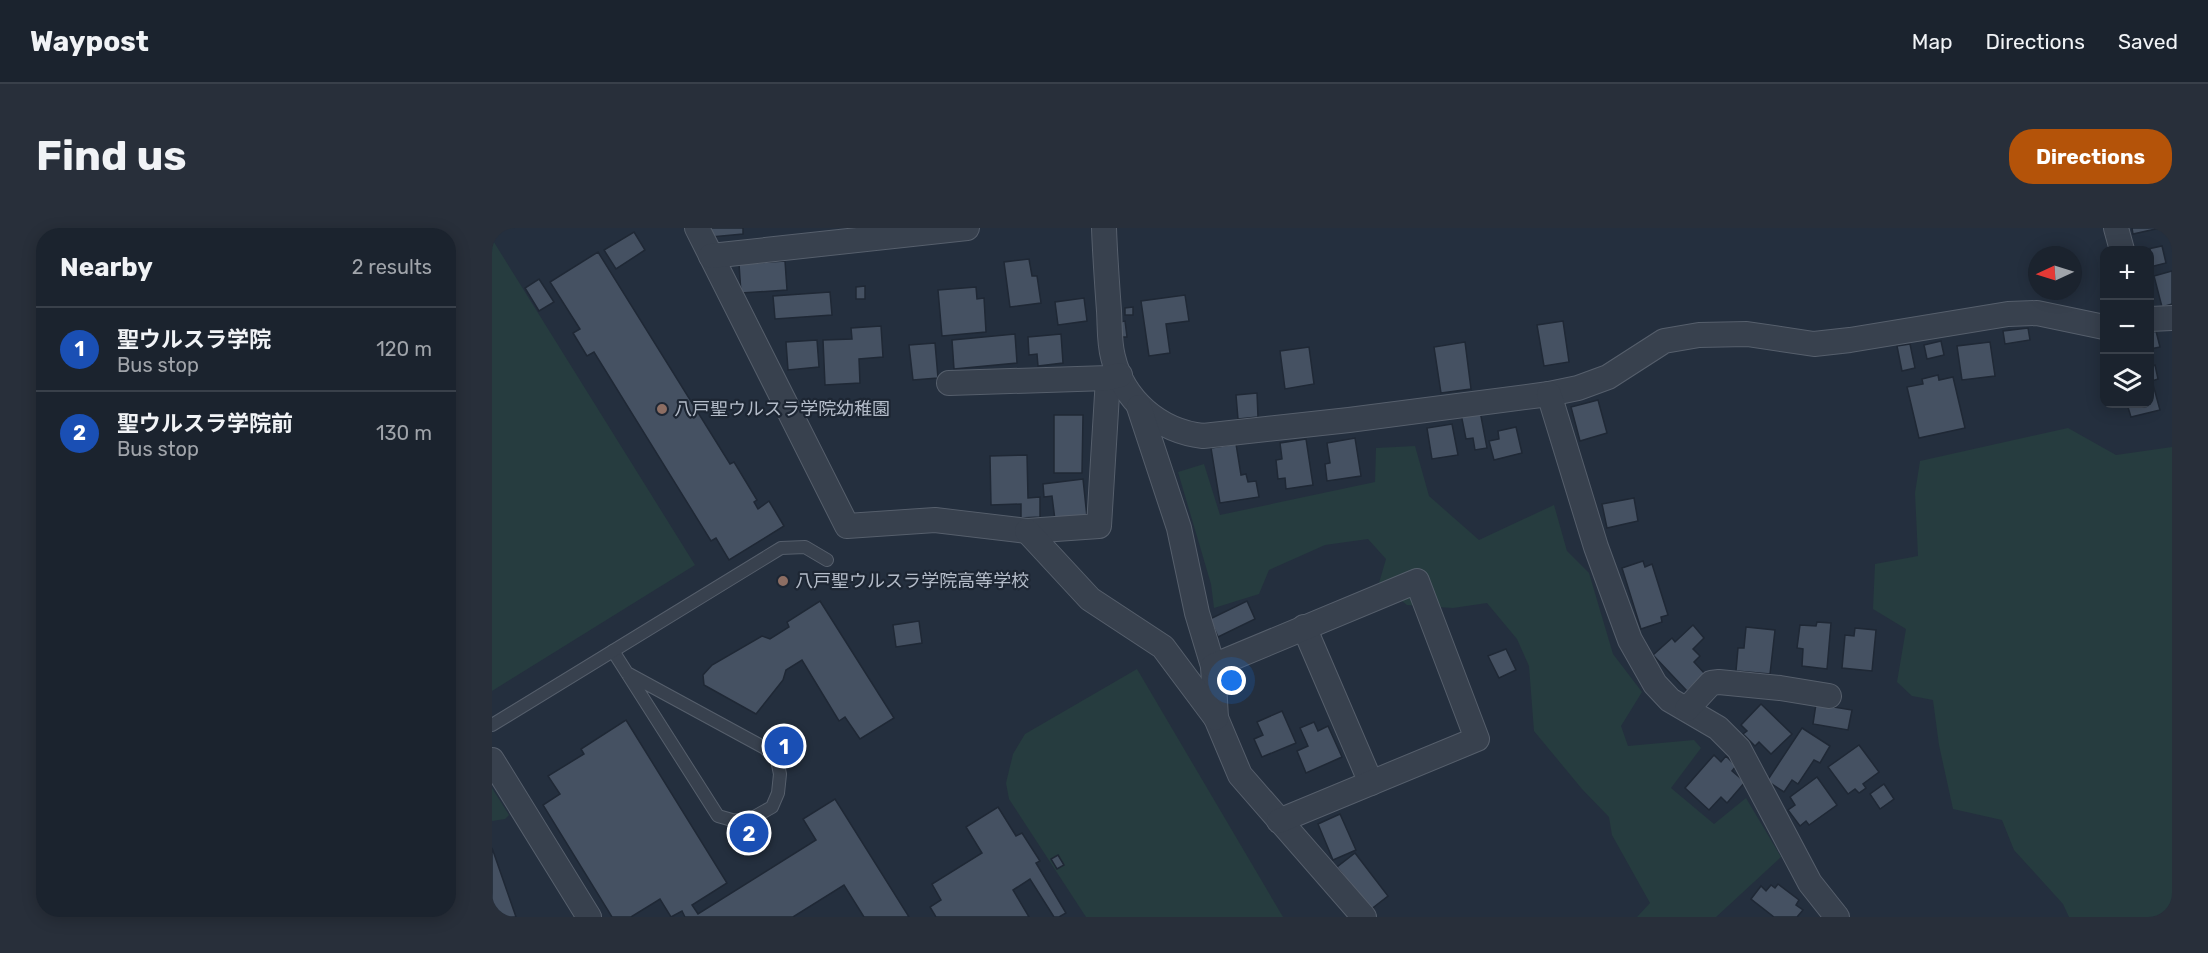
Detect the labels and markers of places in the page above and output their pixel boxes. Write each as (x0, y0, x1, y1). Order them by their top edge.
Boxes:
place label: 八戸聖ウルスラ学院幼稚園 (674, 398, 890, 420)
marker: 八戸聖ウルスラ学院幼稚園 (655, 402, 669, 416)
place label: 八戸聖ウルスラ学院高等学校 (795, 570, 1029, 592)
marker: 八戸聖ウルスラ学院高等学校 (776, 574, 790, 588)
pin: 1 (764, 724, 804, 768)
pin: 2 (730, 810, 768, 856)

